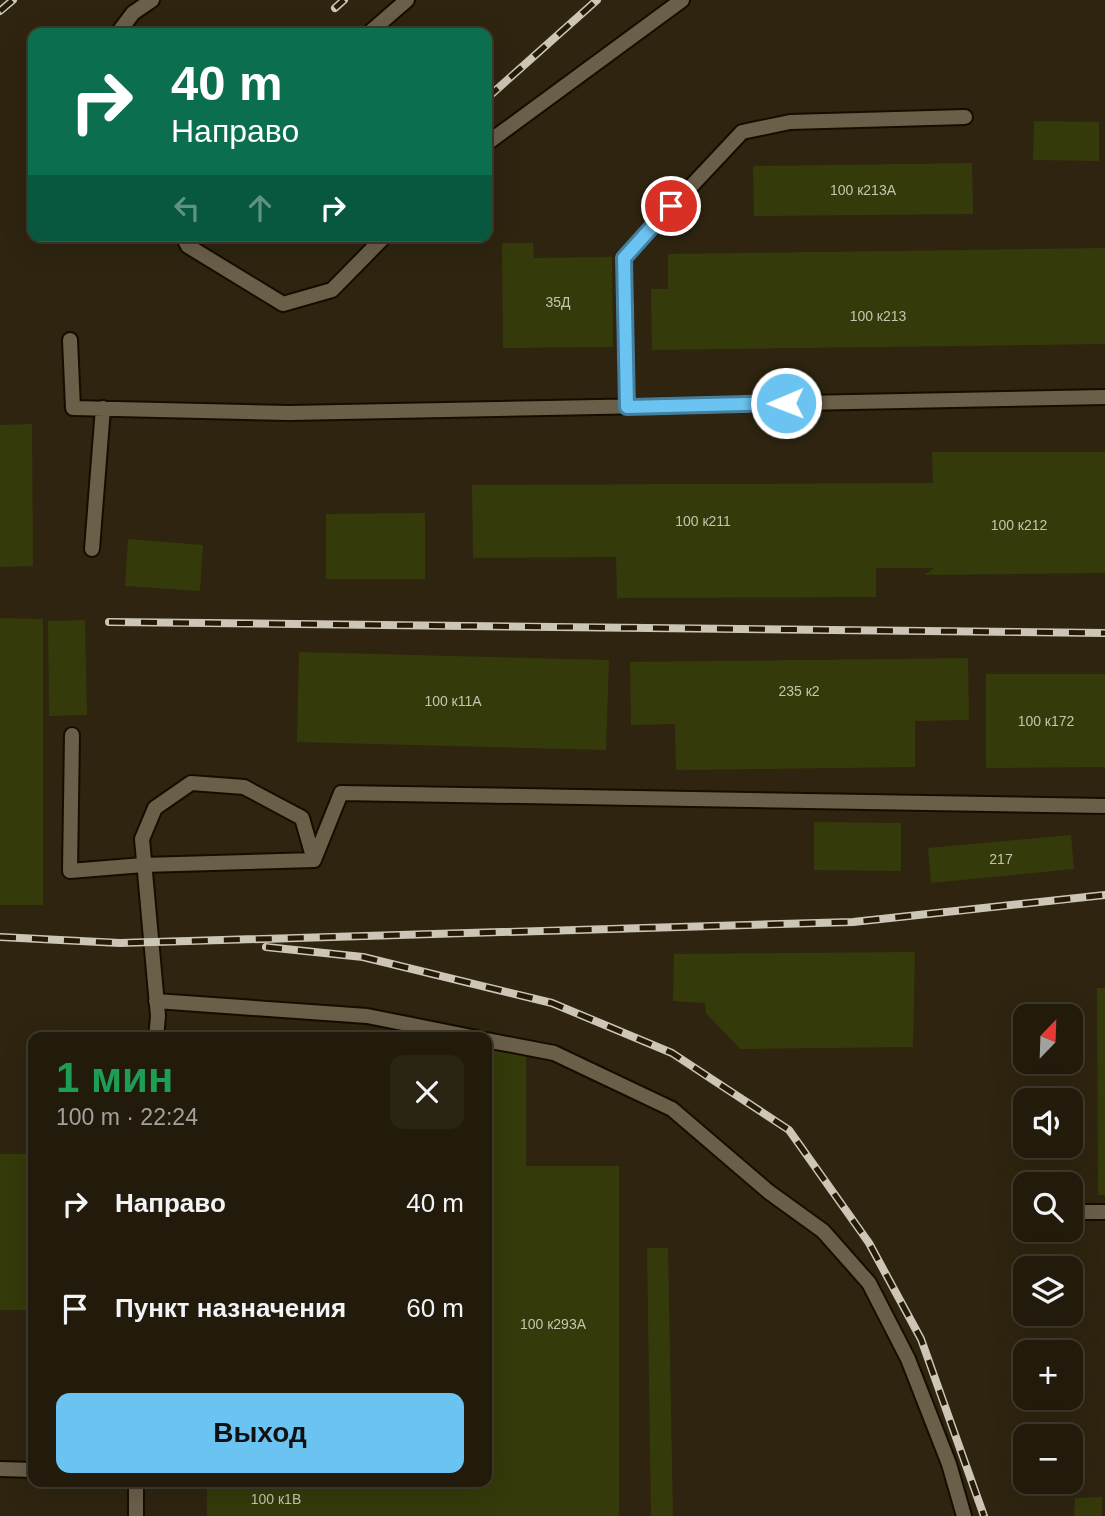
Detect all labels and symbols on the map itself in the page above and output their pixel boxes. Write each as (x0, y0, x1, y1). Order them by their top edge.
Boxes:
pin (641, 176, 701, 236)
house number: 100 к213А (830, 182, 897, 198)
house number: 35Д (545, 294, 571, 310)
house number: 100 к213 (850, 308, 907, 324)
position arrow (749, 366, 823, 440)
house number: 100 к211 (675, 513, 731, 529)
house number: 100 к212 (991, 517, 1048, 533)
house number: 235 к2 (778, 683, 820, 699)
house number: 100 к11А (424, 693, 482, 709)
house number: 100 к172 (1018, 713, 1075, 729)
house number: 217 (989, 851, 1013, 867)
north arrow (1013, 1004, 1083, 1074)
house number: 100 к293А (520, 1316, 587, 1332)
house number: 100 к1В (251, 1491, 301, 1507)

